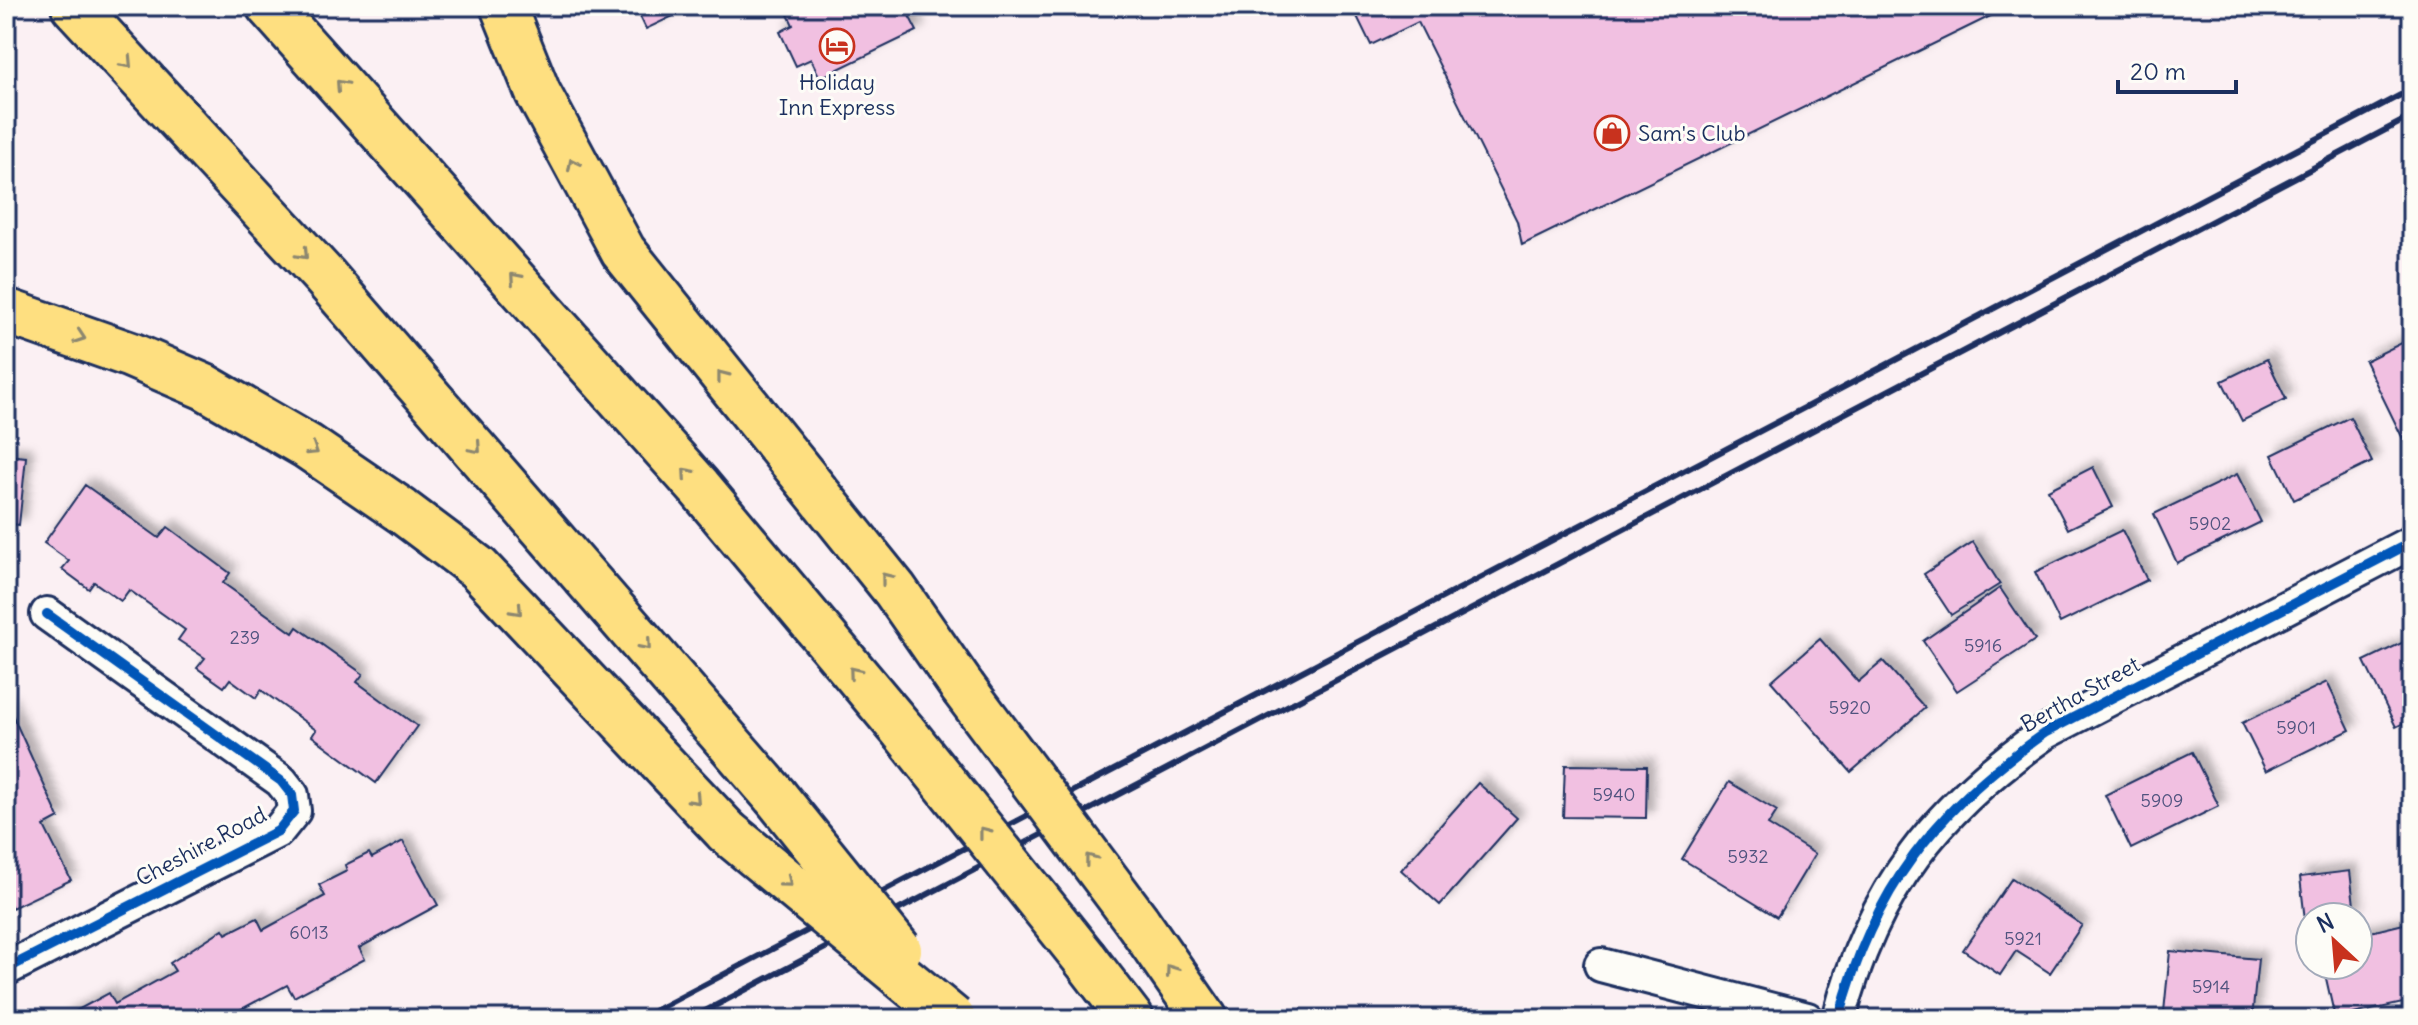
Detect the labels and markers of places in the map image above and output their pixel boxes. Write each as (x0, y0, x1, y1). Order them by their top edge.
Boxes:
hotel icon: Holiday Inn Express (818, 27, 856, 65)
place label: Holiday Inn Express (779, 68, 895, 121)
shop icon: Sam's Club (1593, 114, 1631, 152)
place label: Sam's Club (1638, 119, 1746, 147)

